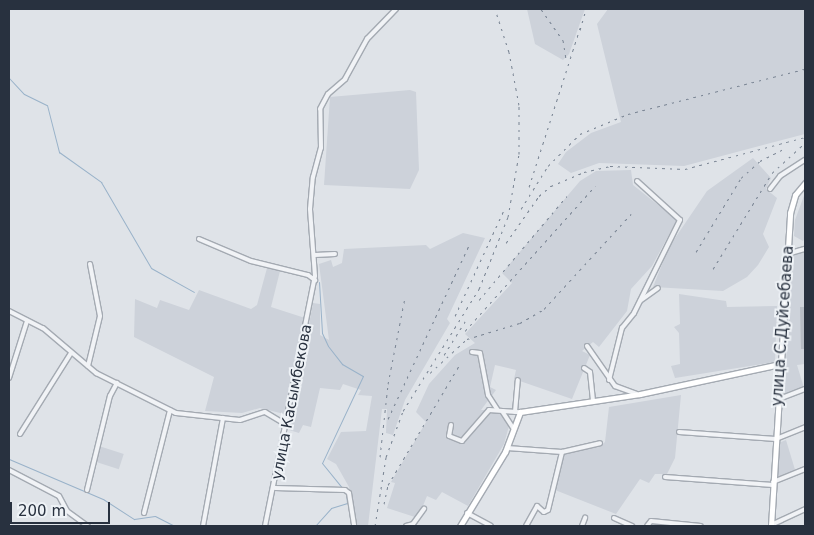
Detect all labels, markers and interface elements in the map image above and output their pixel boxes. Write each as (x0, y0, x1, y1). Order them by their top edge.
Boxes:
street label: улица С.Дуйсебаева (768, 245, 798, 407)
street label: улица Касымбекова (268, 323, 316, 481)
scale bar (12, 492, 112, 524)
text: 200 m (18, 502, 66, 520)

